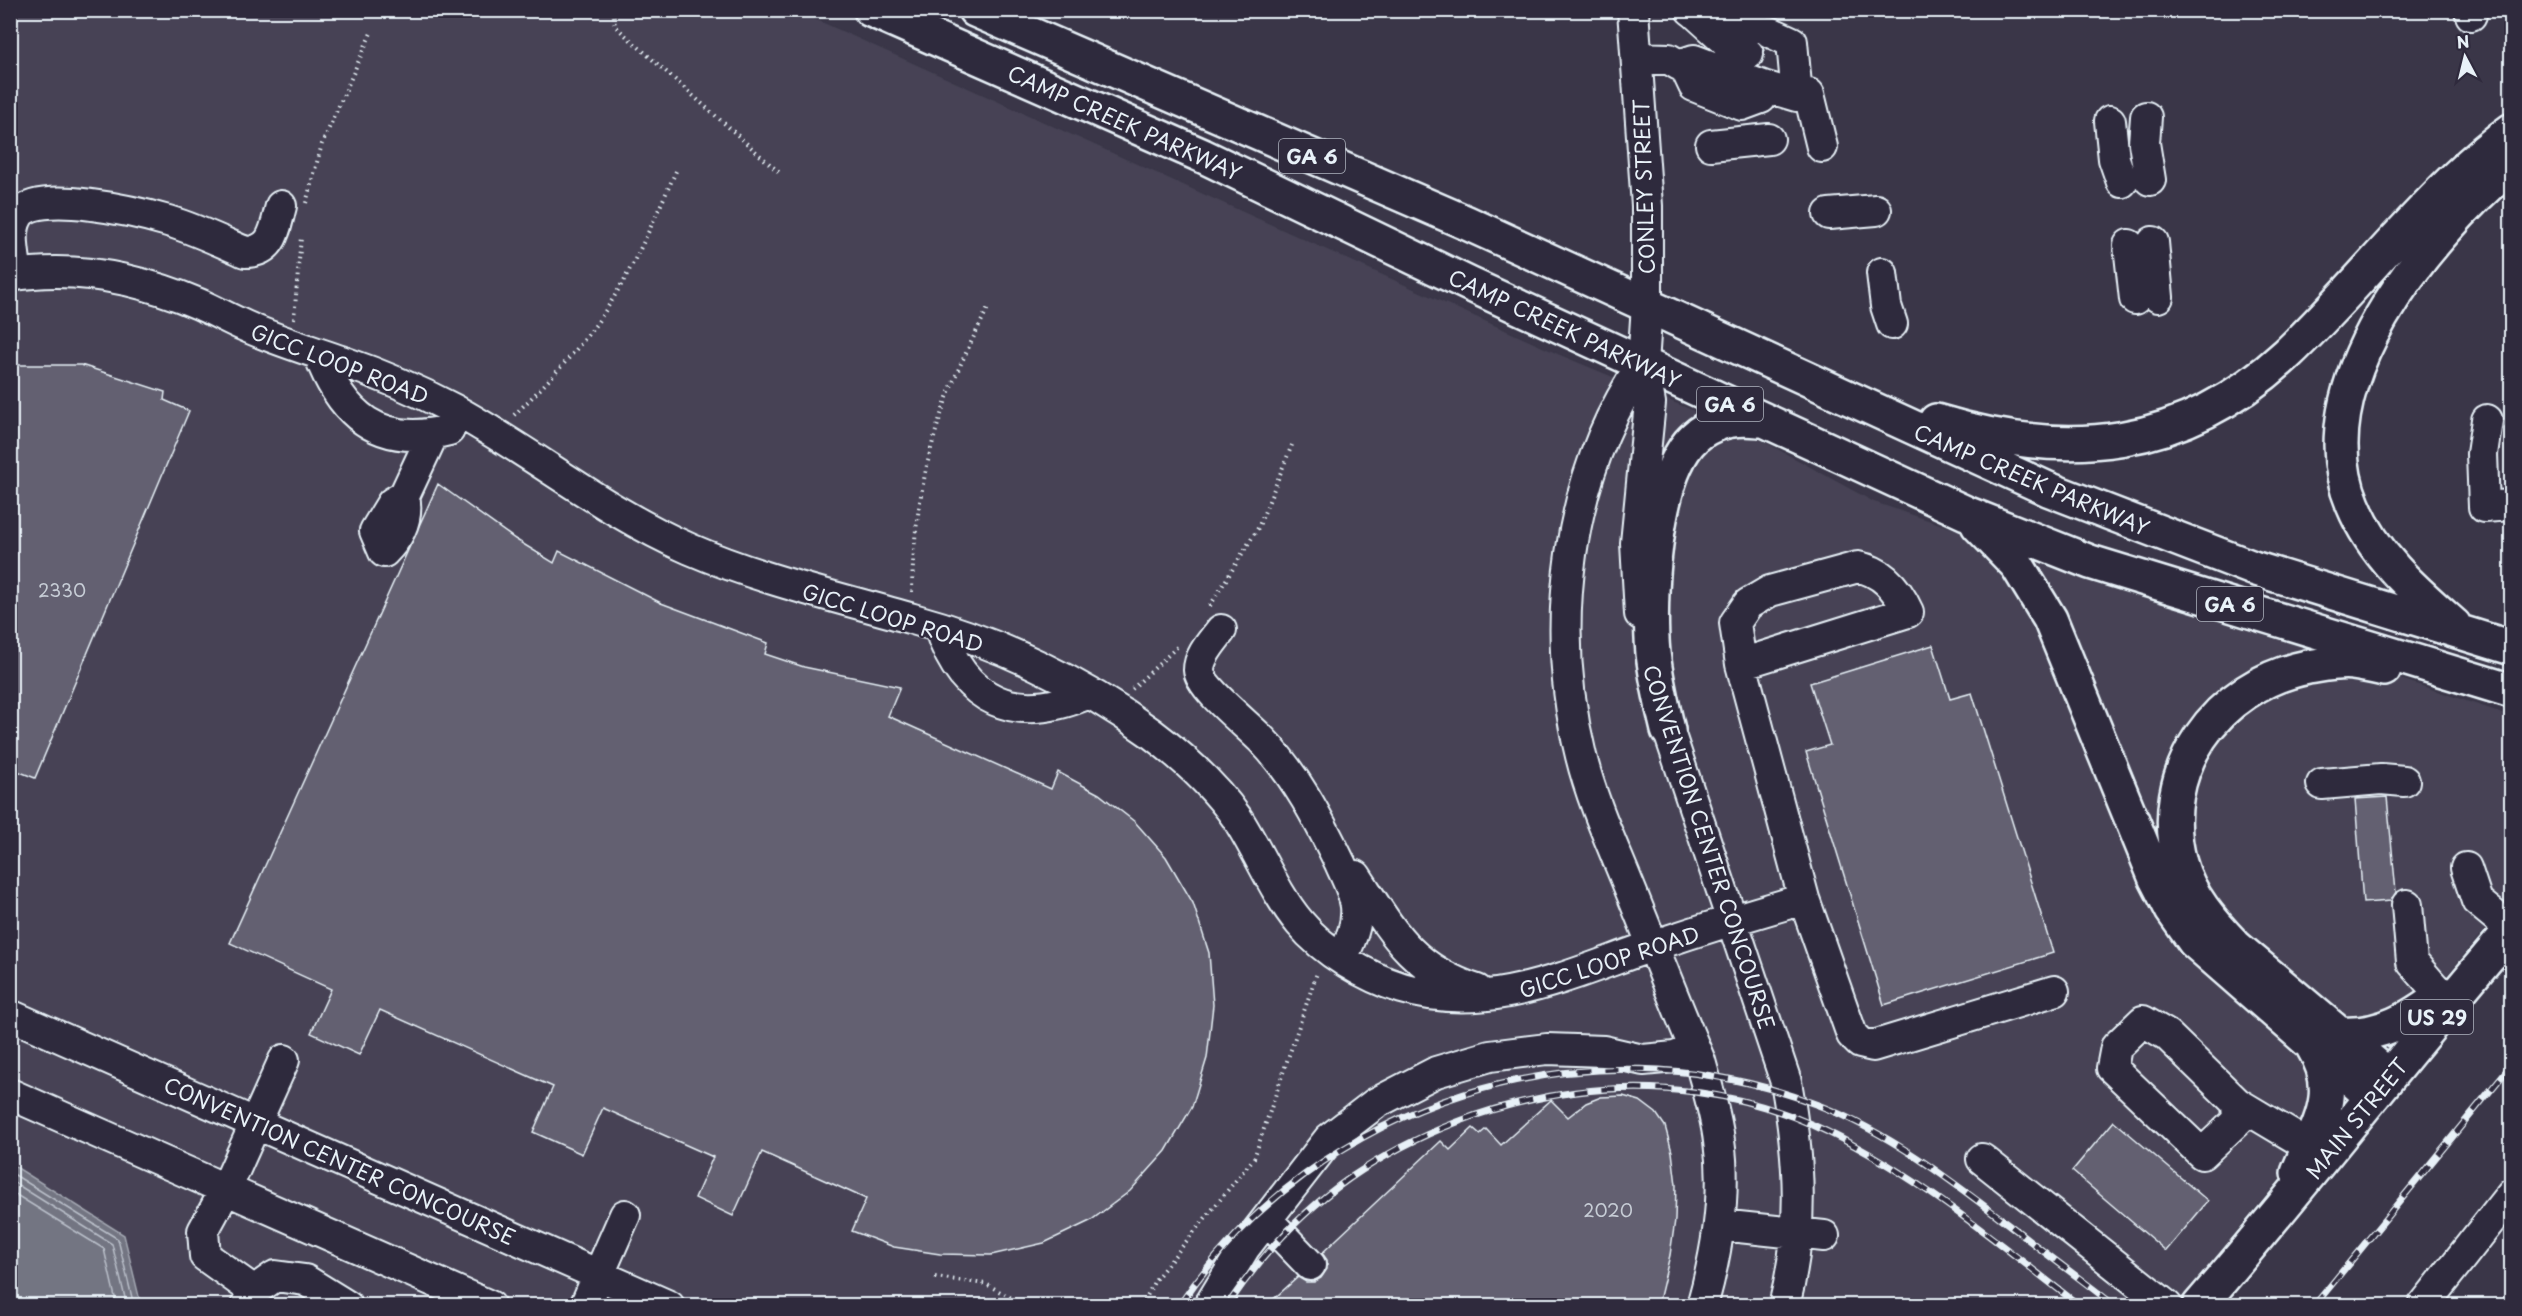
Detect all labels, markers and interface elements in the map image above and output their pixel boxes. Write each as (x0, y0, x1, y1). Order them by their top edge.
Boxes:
north arrow (2435, 27, 2495, 87)
text: N (2455, 28, 2471, 54)
street label: CAMP CREEK PARKWAY (1003, 56, 1248, 188)
street label: CONLEY STREET (1624, 98, 1662, 275)
road number: GA 6 (1279, 139, 1345, 173)
street label: CAMP CREEK PARKWAY (1444, 260, 1687, 396)
street label: GICC LOOP ROAD (246, 314, 434, 412)
road number: GA 6 (1697, 387, 1763, 421)
street label: CAMP CREEK PARKWAY (1909, 415, 2155, 543)
street label: GICC LOOP ROAD (798, 574, 988, 660)
house number: 2330 (38, 576, 86, 603)
road number: GA 6 (2197, 587, 2263, 621)
street label: CONVENTION CENTER CONCOURSE (1636, 660, 1784, 1034)
street label: GICC LOOP ROAD (1515, 917, 1703, 1005)
road number: US 29 (2401, 1000, 2473, 1034)
street label: MAIN STREET (2297, 1050, 2415, 1185)
street label: CONVENTION CENTER CONCOURSE (159, 1068, 521, 1252)
house number: 2020 (1583, 1196, 1633, 1223)

